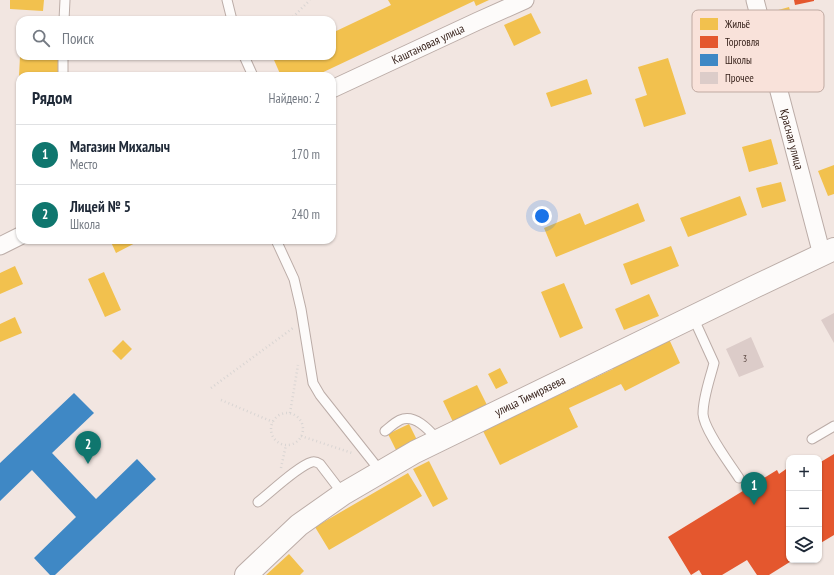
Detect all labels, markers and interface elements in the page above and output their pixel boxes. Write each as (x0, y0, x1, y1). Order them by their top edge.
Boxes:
legend (692, 10, 824, 92)
search box (16, 16, 336, 60)
text: Жильё (724, 17, 751, 31)
street label: Каштановая улица (389, 20, 467, 67)
icon: search (30, 27, 52, 49)
text: Поиск (62, 29, 94, 48)
text: Торговля (725, 35, 759, 49)
text: Школы (725, 53, 752, 67)
text: Прочее (725, 71, 754, 85)
text: Рядом (32, 87, 72, 109)
text: Найдено: 2 (269, 90, 320, 107)
street label: Красная улица (777, 107, 807, 171)
text: Магазин Михалыч (70, 137, 170, 156)
text: 1 (42, 146, 48, 163)
text: 170 m (291, 146, 320, 163)
text: Место (70, 156, 98, 173)
text: Лицей № 5 (70, 197, 131, 216)
text: 2 (42, 206, 48, 223)
text: 240 m (291, 206, 320, 223)
your location (532, 206, 552, 226)
text: Школа (70, 216, 100, 233)
house number: 3 (743, 352, 747, 365)
street label: улица Тимирязева (492, 372, 568, 419)
pin: 2 (75, 431, 101, 464)
map controls (786, 455, 822, 563)
button: + (786, 455, 822, 491)
pin: 1 (741, 472, 767, 505)
button: − (786, 491, 822, 527)
button: layers (786, 527, 822, 563)

